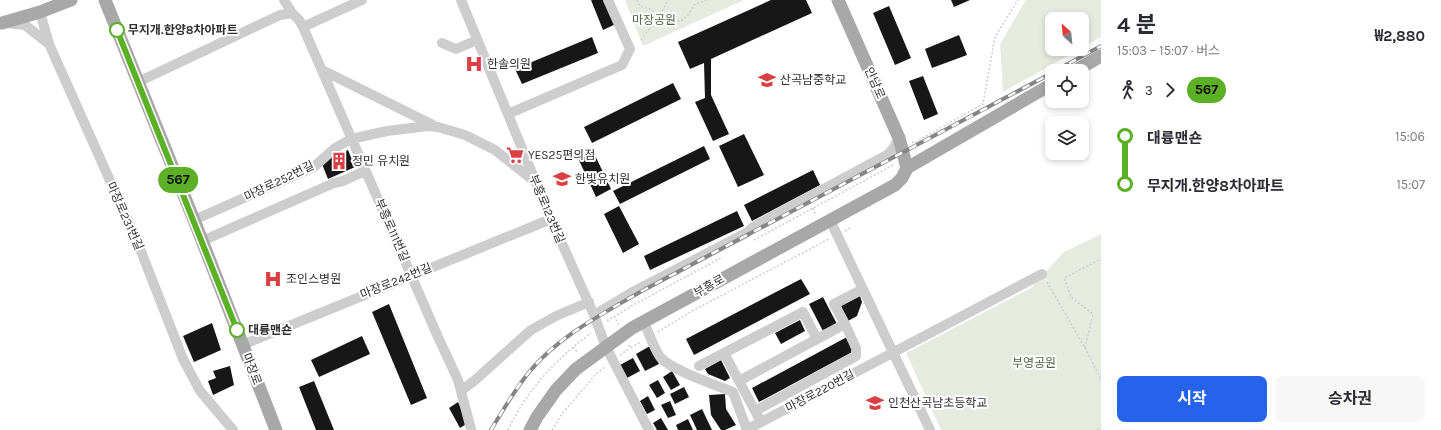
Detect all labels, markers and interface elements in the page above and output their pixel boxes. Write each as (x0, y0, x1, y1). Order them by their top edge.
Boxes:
north arrow (1045, 12, 1089, 56)
map controls (1045, 12, 1089, 160)
text: 4 분 (1117, 12, 1156, 38)
park label: 마장공원 (632, 13, 676, 27)
marker: 무지개.한양8차아파트 (109, 22, 125, 38)
place label: 무지개.한양8차아파트 (128, 23, 238, 37)
text: ₩2,880 (1374, 27, 1425, 45)
text: 15:03 – 15:07 · 버스 (1117, 43, 1220, 58)
hospital icon: 한솔의원 (464, 54, 484, 74)
place label: 한솔의원 (487, 57, 531, 71)
button: locate (1045, 64, 1089, 108)
street label: 안남로 (862, 65, 888, 101)
school or university icon: 산곡남중학교 (757, 70, 777, 90)
place label: 산곡남중학교 (780, 73, 846, 87)
icon: walk (1117, 79, 1139, 101)
icon: forward (1159, 79, 1181, 101)
text: 567 (1195, 81, 1218, 98)
text: 3 (1145, 83, 1153, 98)
button: layers (1045, 116, 1089, 160)
text: 대륭맨숀 (1147, 129, 1202, 147)
text: 15:06 (1395, 129, 1425, 144)
supermarket icon: YES25편의점 (505, 145, 525, 165)
place label: YES25편의점 (528, 148, 595, 162)
building icon: 정민 유치원 (329, 151, 349, 171)
place label: 정민 유치원 (352, 154, 410, 168)
street label: 마장로252번길 (242, 158, 316, 204)
line badge: 567 (155, 167, 201, 193)
school or university icon: 한빛유치원 (552, 169, 572, 189)
text: 567 (166, 171, 190, 188)
place label: 한빛유치원 (575, 172, 630, 186)
street label: 부흥로123번길 (526, 173, 568, 245)
text: 무지개.한양8차아파트 (1147, 177, 1284, 195)
text: 15:07 (1397, 177, 1425, 192)
street label: 마장로231번길 (104, 180, 146, 252)
street label: 부흥로111번길 (372, 196, 412, 264)
street label: 마장로242번길 (358, 260, 434, 302)
hospital icon: 조인스병원 (263, 269, 283, 289)
place label: 조인스병원 (286, 272, 341, 286)
street label: 부흥로 (691, 272, 727, 300)
marker: 대륭맨숀 (229, 322, 245, 338)
place label: 대륭맨숀 (248, 323, 292, 337)
street label: 마장로 (240, 351, 264, 387)
park label: 부영공원 (1012, 356, 1056, 370)
street label: 마장로220번길 (783, 367, 857, 415)
button: 시작 (1117, 376, 1267, 422)
button: 승차권 (1275, 376, 1425, 422)
school or university icon: 인천산곡남초등학교 (865, 393, 885, 413)
place label: 인천산곡남초등학교 (888, 396, 987, 410)

